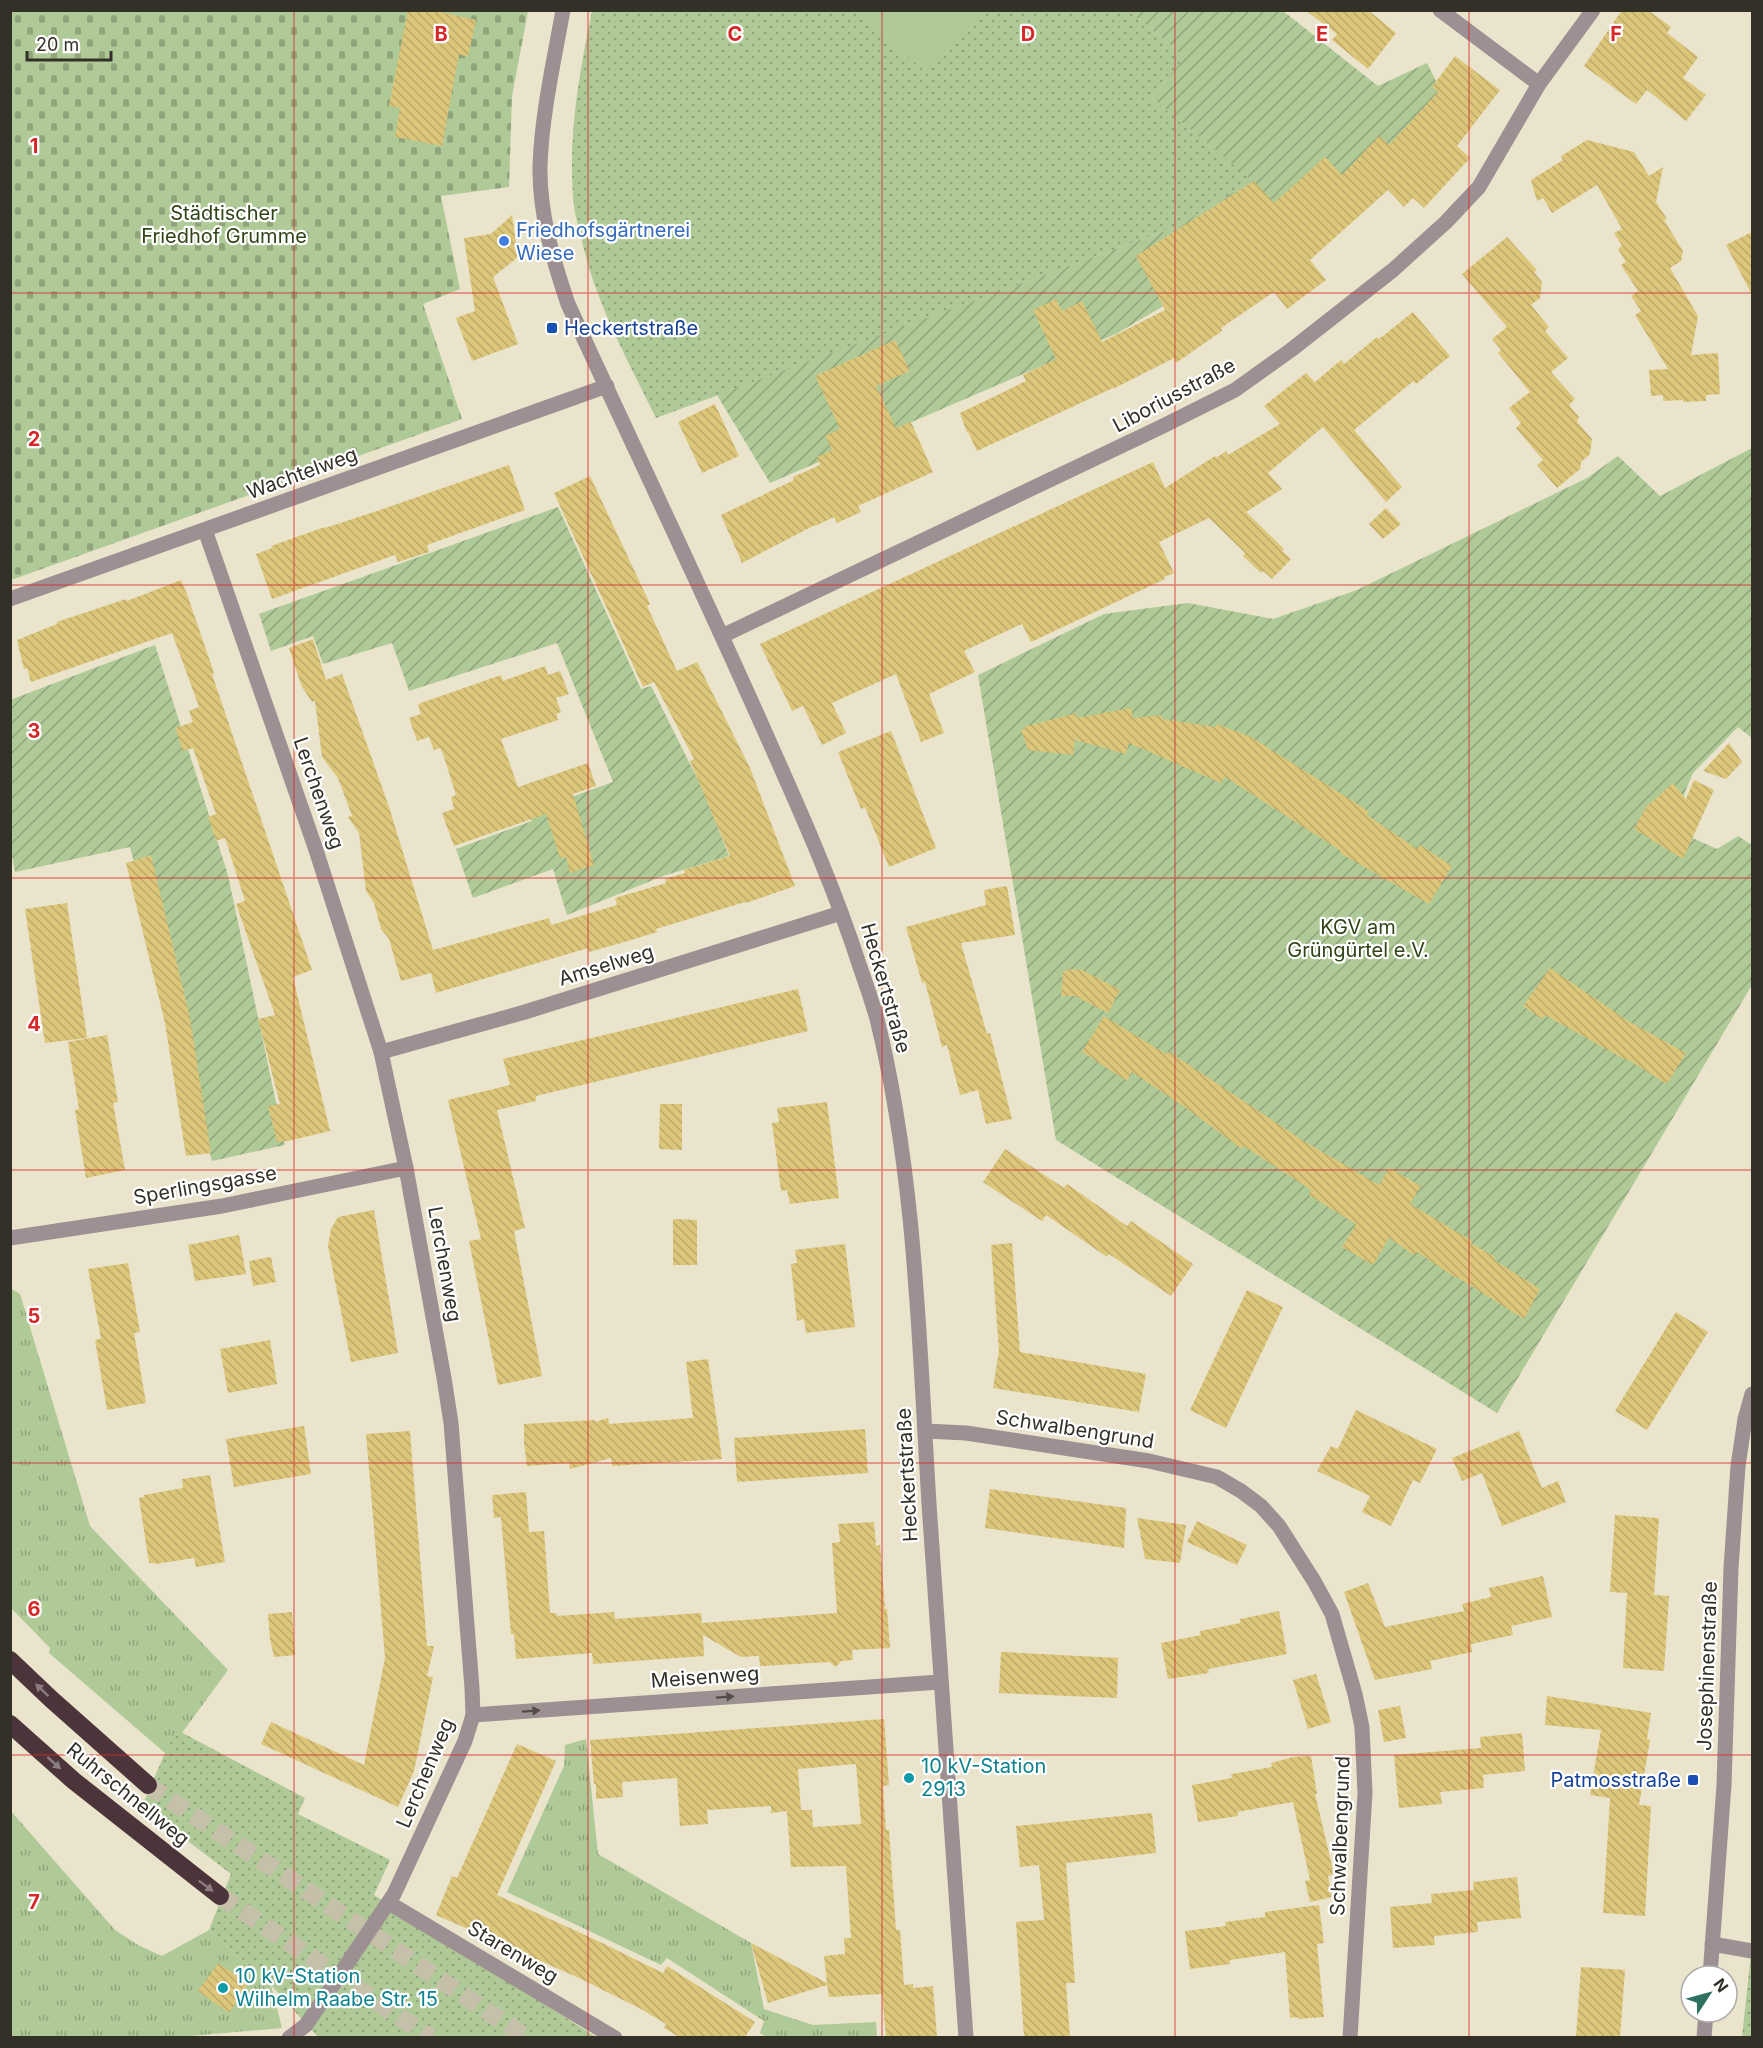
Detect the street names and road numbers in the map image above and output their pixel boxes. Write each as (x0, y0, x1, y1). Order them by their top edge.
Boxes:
street label: Liboriusstraße (1109, 353, 1239, 437)
street label: Wachtelweg (243, 442, 361, 504)
street label: Lerchenweg (289, 734, 349, 852)
street label: Heckertstraße (856, 920, 916, 1056)
street label: Amselweg (555, 939, 657, 991)
street label: Sperlingsgasse (131, 1161, 279, 1209)
street label: Lerchenweg (423, 1204, 467, 1324)
street label: Schwalbengrund (994, 1405, 1156, 1453)
street label: Heckertstraße (892, 1407, 922, 1543)
street label: Josephinenstraße (1692, 1581, 1722, 1751)
street label: Meisenweg (650, 1661, 760, 1693)
street label: Lerchenweg (391, 1715, 459, 1831)
street label: Ruhrschnellweg (62, 1737, 194, 1851)
street label: Schwalbengrund (1325, 1756, 1355, 1916)
street label: Starenweg (463, 1916, 563, 1988)

